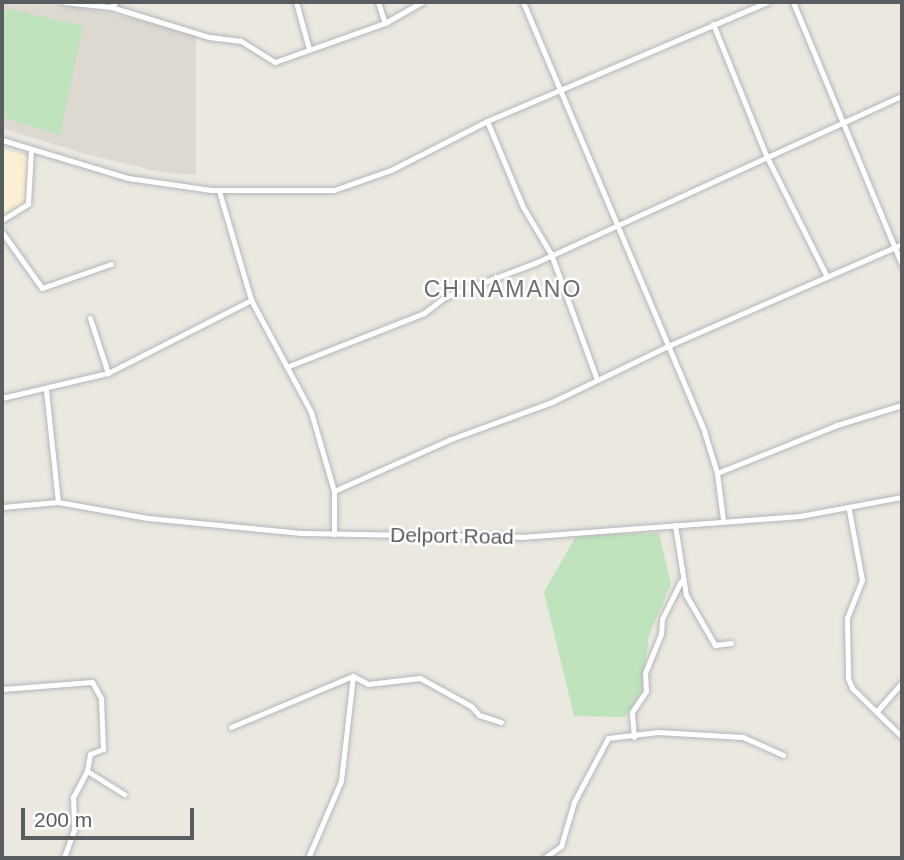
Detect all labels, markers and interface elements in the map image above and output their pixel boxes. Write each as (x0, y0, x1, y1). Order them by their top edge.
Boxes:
district label: CHINAMANO (425, 275, 581, 303)
street label: Delport Road (390, 522, 514, 550)
scale bar (24, 794, 198, 838)
text: 200 m (34, 808, 92, 831)

